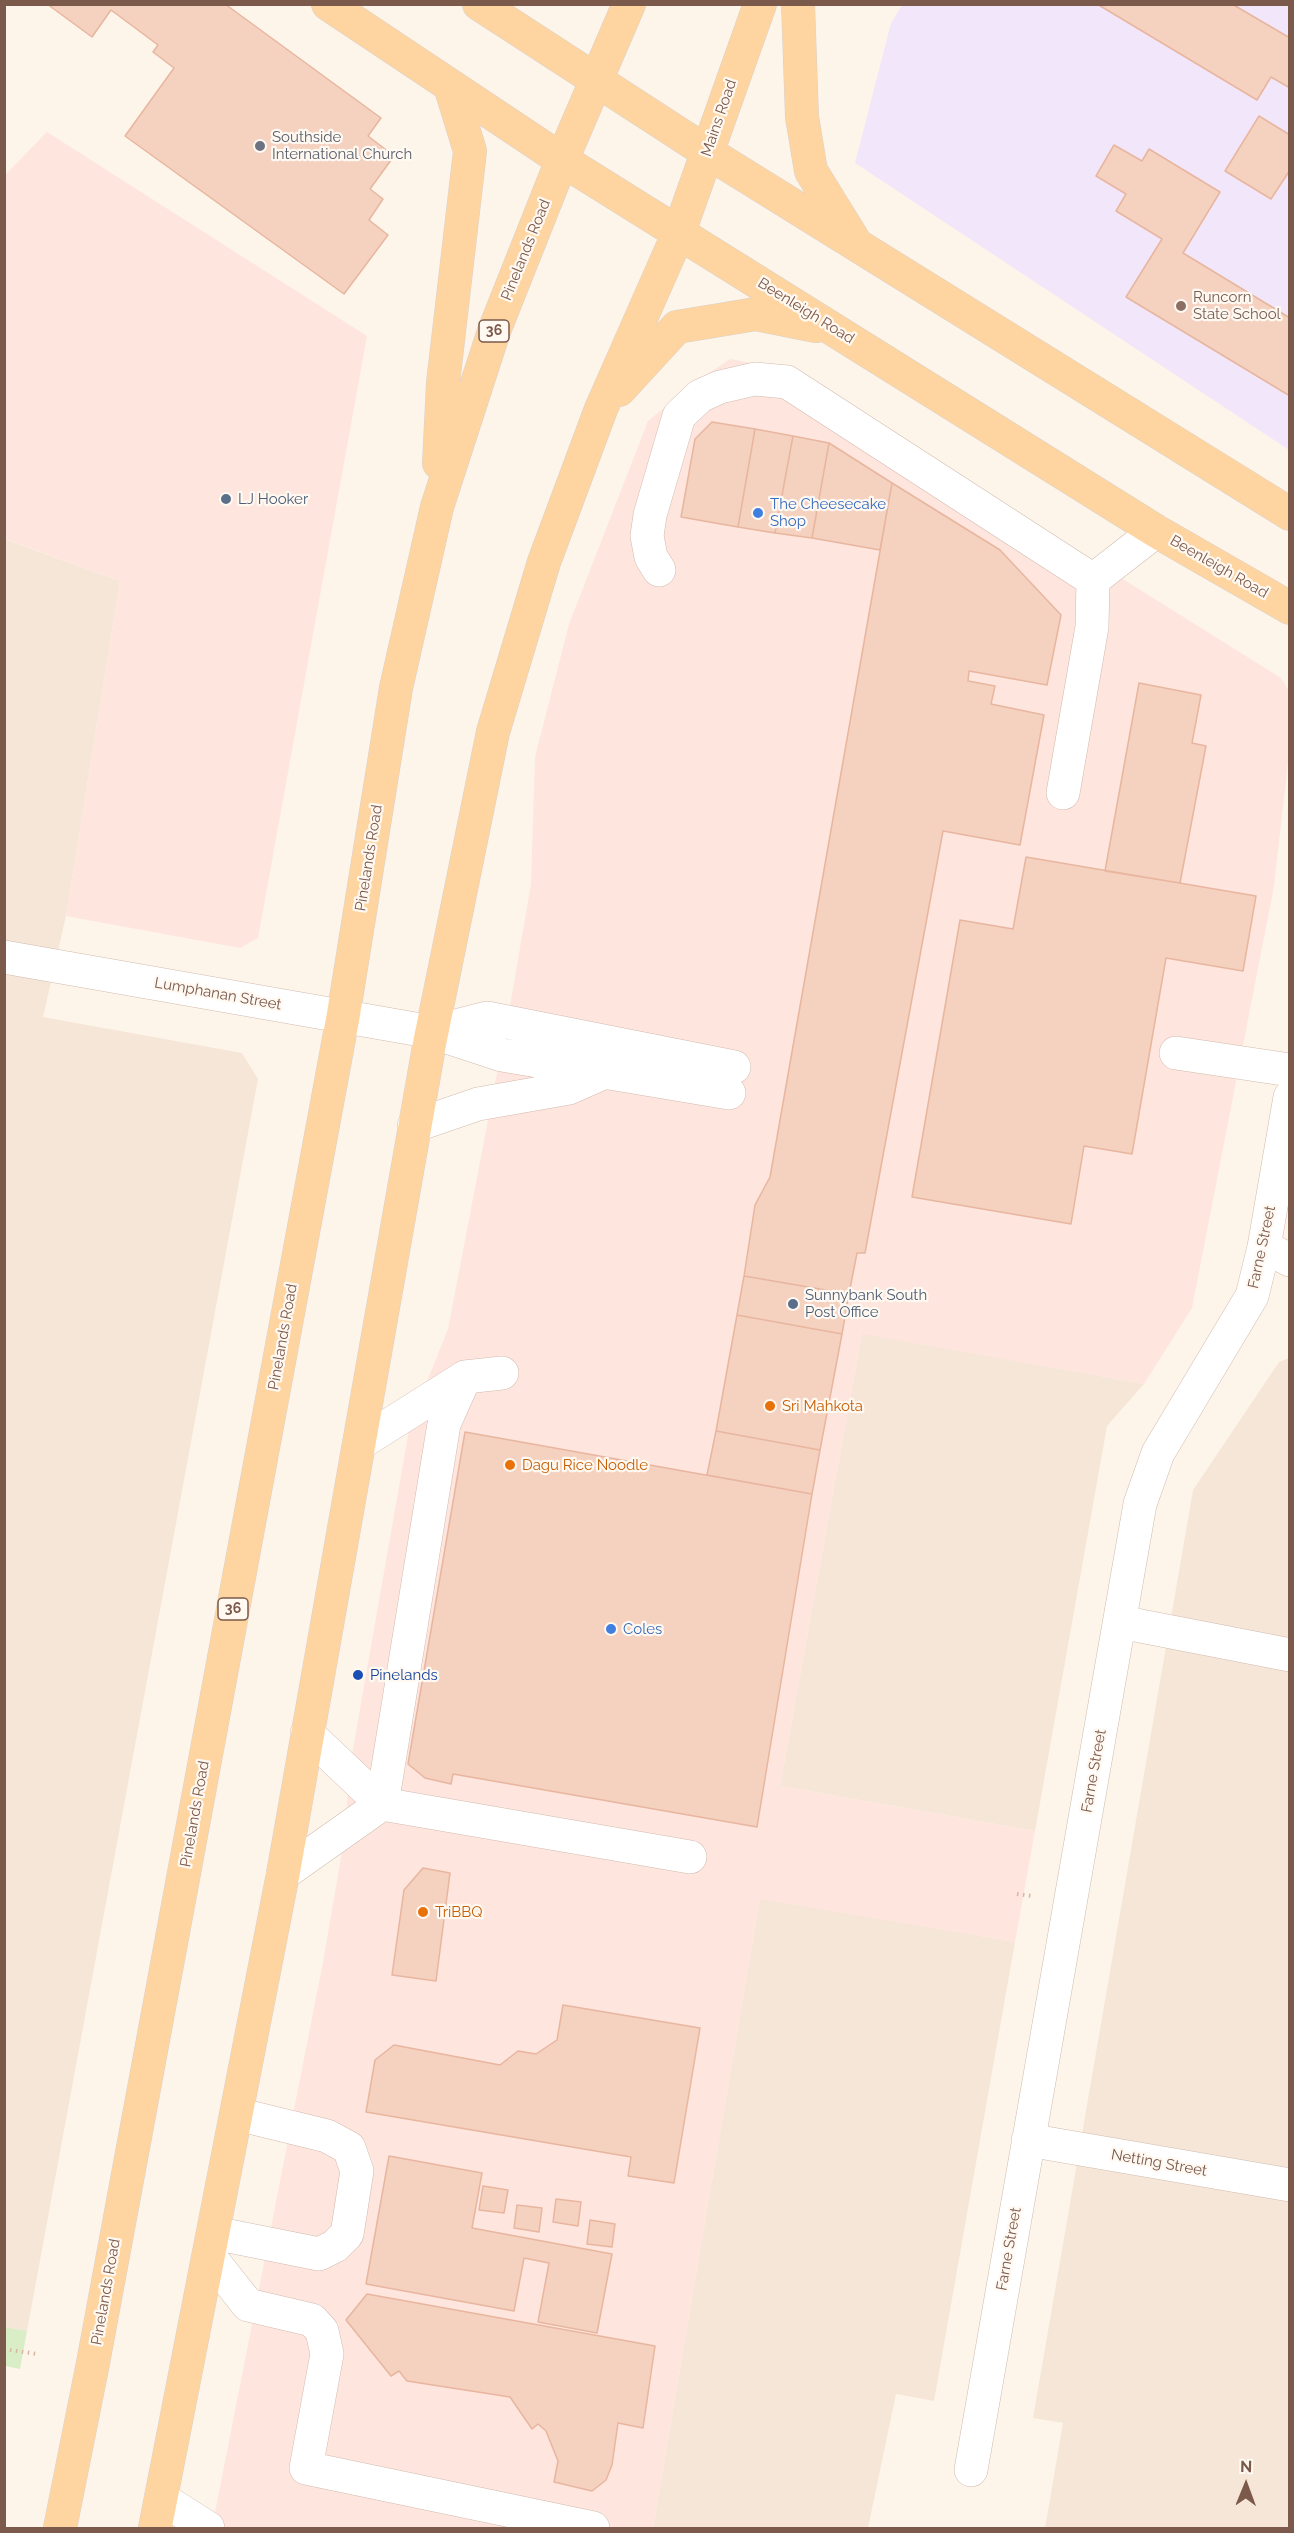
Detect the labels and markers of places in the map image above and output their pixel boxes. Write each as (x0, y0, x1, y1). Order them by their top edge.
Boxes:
place label: Southside International Church (272, 128, 412, 163)
marker: Southside International Church (253, 139, 267, 153)
place label: Runcorn State School (1193, 288, 1281, 323)
marker: Runcorn State School (1174, 299, 1188, 313)
place label: LJ Hooker (238, 490, 308, 508)
marker: LJ Hooker (219, 492, 233, 506)
place label: The Cheesecake Shop (770, 495, 886, 530)
marker: The Cheesecake Shop (751, 506, 765, 520)
place label: Sunnybank South Post Office (805, 1286, 927, 1321)
marker: Sunnybank South Post Office (786, 1297, 800, 1311)
place label: Sri Mahkota (782, 1397, 863, 1415)
marker: Sri Mahkota (763, 1399, 777, 1413)
place label: Dagu Rice Noodle (522, 1456, 648, 1474)
marker: Dagu Rice Noodle (503, 1458, 517, 1472)
place label: Coles (623, 1620, 662, 1638)
marker: Coles (604, 1622, 618, 1636)
place label: Pinelands (370, 1666, 438, 1684)
marker: Pinelands (351, 1668, 365, 1682)
place label: TriBBQ (435, 1903, 483, 1921)
marker: TriBBQ (416, 1905, 430, 1919)

